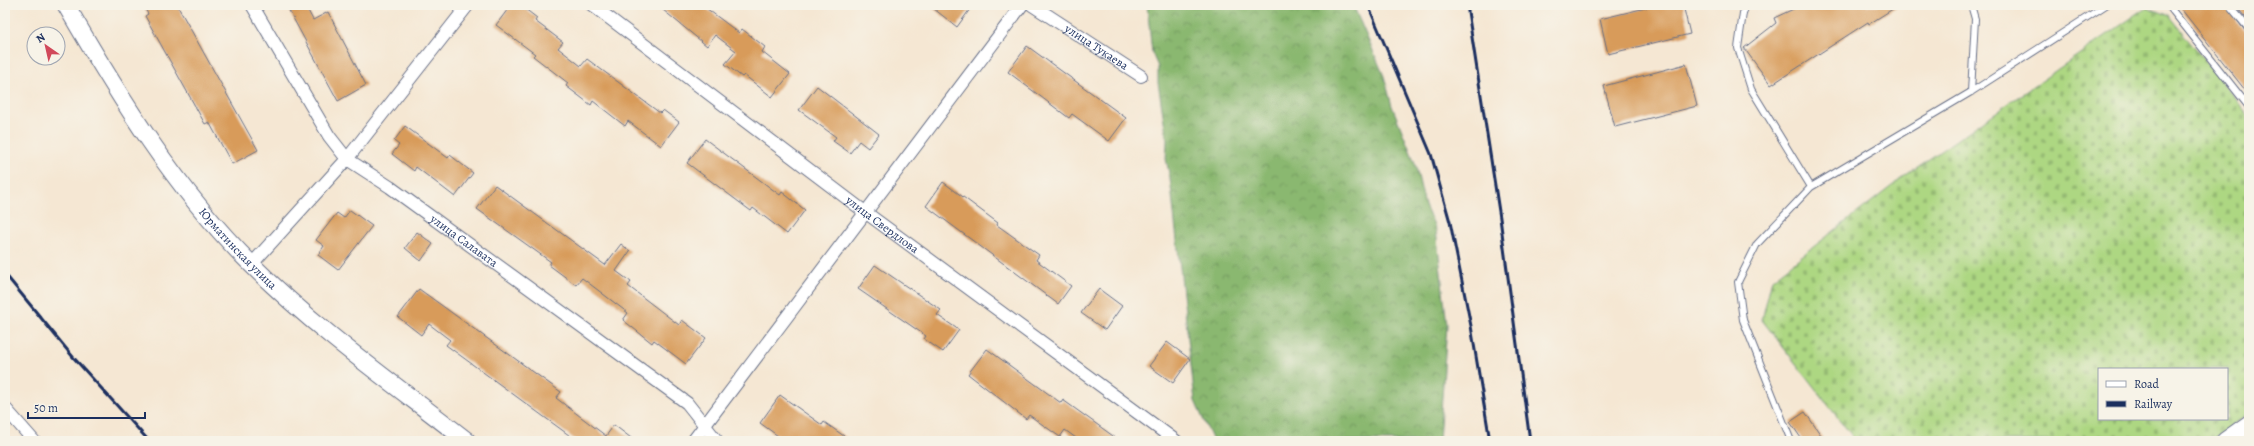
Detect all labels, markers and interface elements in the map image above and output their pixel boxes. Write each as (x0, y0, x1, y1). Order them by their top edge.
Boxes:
street label: улица Тукаева (1061, 20, 1132, 74)
north arrow (26, 26, 66, 66)
text: N (33, 30, 48, 47)
street label: улица Свердлова (842, 192, 922, 257)
street label: Юрматинская улица (195, 204, 281, 293)
street label: улица Салавата (426, 210, 501, 271)
legend (2098, 368, 2228, 420)
text: Road (2134, 376, 2160, 392)
scale bar (28, 394, 145, 420)
text: Railway (2134, 396, 2173, 412)
text: 50 m (34, 400, 58, 416)

